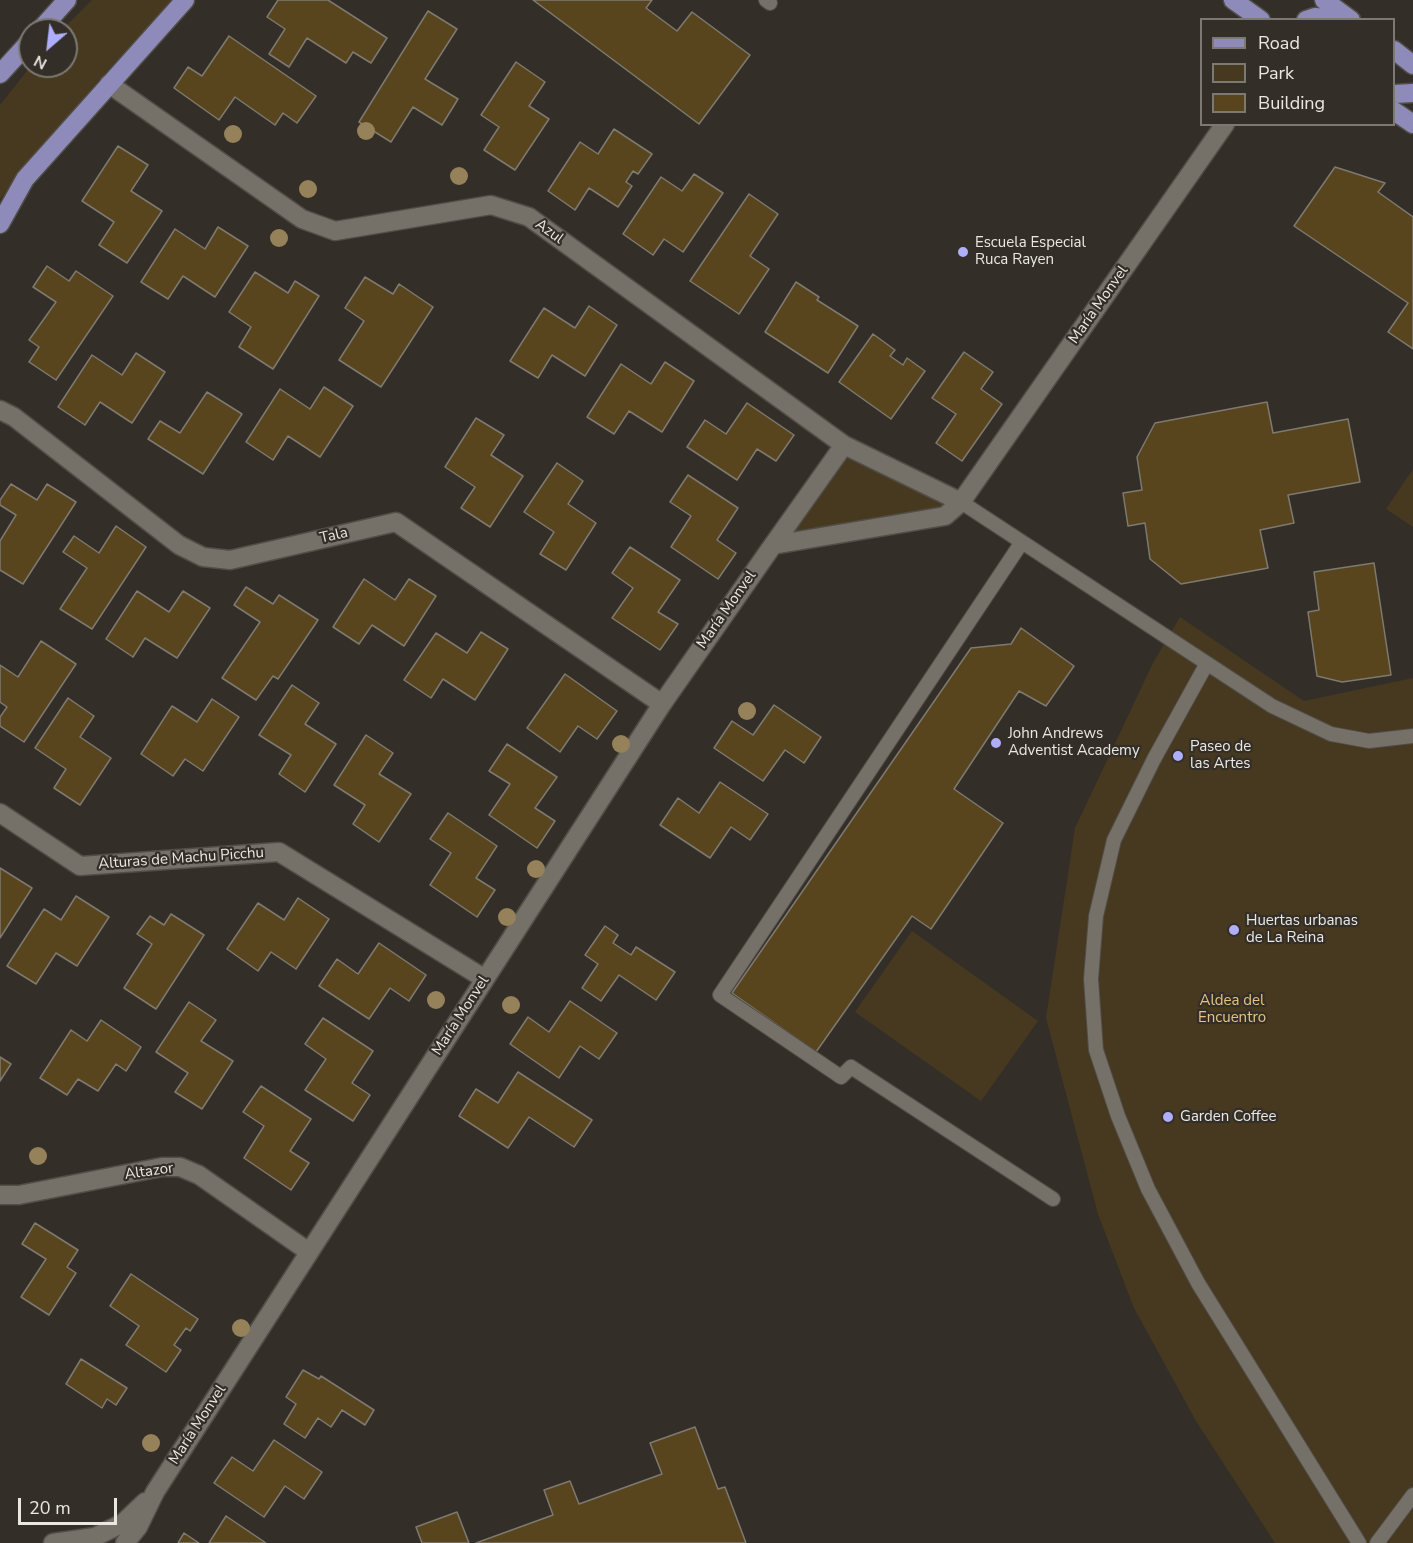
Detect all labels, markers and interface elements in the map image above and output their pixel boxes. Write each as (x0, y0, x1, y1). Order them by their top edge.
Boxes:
north arrow (18, 18, 78, 78)
legend (1200, 18, 1395, 126)
text: Road (1258, 31, 1300, 55)
text: N (30, 50, 51, 75)
text: Park (1258, 61, 1294, 85)
text: Building (1258, 91, 1325, 115)
street label: Azul (531, 216, 567, 248)
place label: Escuela Especial Ruca Rayen (975, 234, 1086, 269)
marker: Escuela Especial Ruca Rayen (956, 245, 970, 259)
street label: María Monvel (1066, 263, 1132, 347)
street label: Tala (318, 524, 350, 548)
street label: María Monvel (694, 568, 760, 652)
place label: John Andrews Adventist Academy (1008, 725, 1140, 760)
marker: John Andrews Adventist Academy (989, 736, 1003, 750)
place label: Paseo de las Artes (1190, 738, 1251, 773)
marker: Paseo de las Artes (1171, 749, 1185, 763)
street label: Alturas de Machu Picchu (98, 844, 264, 874)
place label: Huertas urbanas de La Reina (1246, 912, 1358, 947)
marker: Huertas urbanas de La Reina (1227, 923, 1241, 937)
street label: María Monvel (429, 973, 493, 1059)
park label: Aldea del Encuentro (1198, 992, 1266, 1027)
place label: Garden Coffee (1180, 1108, 1277, 1126)
marker: Garden Coffee (1161, 1110, 1175, 1124)
street label: Altazor (124, 1160, 174, 1184)
street label: María Monvel (166, 1382, 230, 1468)
scale bar (21, 1486, 120, 1524)
text: 20 m (29, 1496, 71, 1520)

